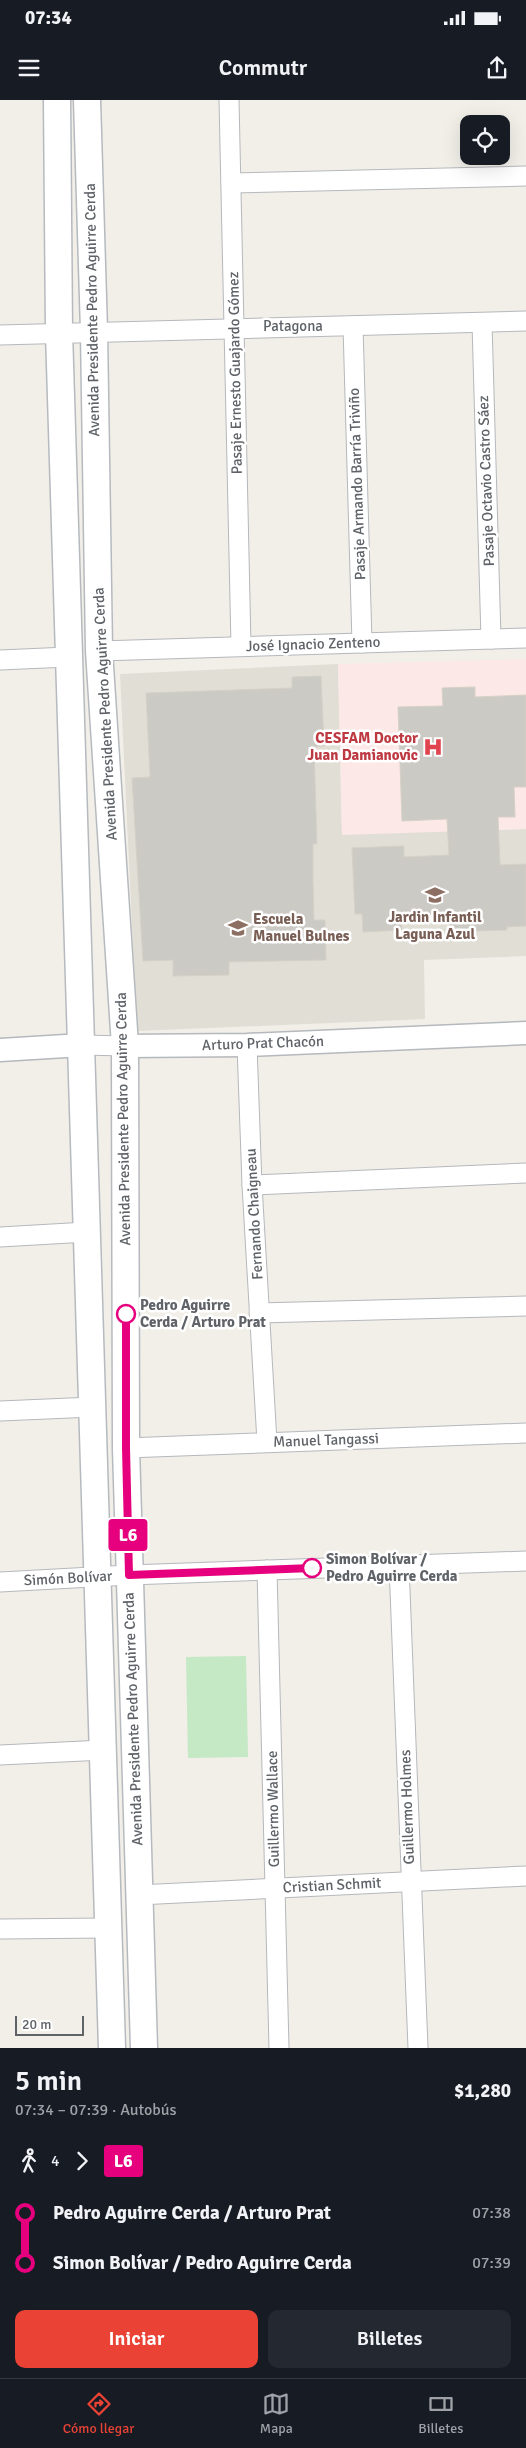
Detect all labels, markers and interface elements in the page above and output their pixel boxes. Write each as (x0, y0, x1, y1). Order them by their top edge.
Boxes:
text: 07:34 (25, 6, 72, 30)
icon: menu (15, 54, 43, 82)
text: Commutr (219, 54, 307, 81)
icon: share (483, 54, 511, 82)
map controls (460, 115, 510, 165)
button: locate (460, 115, 510, 165)
street label: Avenida Presidente Pedro Aguirre Cerda (81, 183, 103, 437)
street label: Pasaje Ernesto Guajardo Gómez (224, 271, 246, 475)
street label: Patagona (263, 317, 323, 335)
street label: Pasaje Armando Barría Triviño (345, 387, 369, 580)
street label: Pasaje Octavio Castro Sáez (474, 395, 498, 567)
street label: Avenida Presidente Pedro Aguirre Cerda (89, 587, 121, 841)
street label: José Ignacio Zenteno (245, 633, 381, 655)
place label: CESFAM Doctor Juan Damianovic (307, 729, 418, 764)
hospital icon: CESFAM Doctor Juan Damianovic (422, 736, 444, 758)
school or university icon: Jardin Infantil Laguna Azul (424, 884, 446, 906)
place label: Jardin Infantil Laguna Azul (388, 908, 482, 943)
place label: Escuela Manuel Bulnes (253, 910, 350, 945)
school or university icon: Escuela Manuel Bulnes (227, 917, 249, 939)
street label: Avenida Presidente Pedro Aguirre Cerda (112, 992, 134, 1246)
street label: Arturo Prat Chacón (202, 1032, 324, 1054)
street label: Fernando Chaigneau (242, 1148, 266, 1280)
place label: Pedro Aguirre Cerda / Arturo Prat (140, 1296, 266, 1331)
marker: Pedro Aguirre Cerda / Arturo Prat (116, 1304, 136, 1324)
street label: Manuel Tangassi (273, 1429, 379, 1451)
line badge: L6 (106, 1519, 150, 1551)
text: L6 (118, 1524, 138, 1546)
place label: Simon Bolívar / Pedro Aguirre Cerda (326, 1550, 458, 1585)
marker: Simon Bolívar / Pedro Aguirre Cerda (302, 1558, 322, 1578)
street label: Simón Bolívar (23, 1567, 113, 1589)
street label: Avenida Presidente Pedro Aguirre Cerda (120, 1592, 146, 1846)
street label: Guillermo Holmes (396, 1749, 418, 1865)
street label: Guillermo Wallace (263, 1750, 283, 1868)
street label: Cristian Schmit (282, 1873, 382, 1897)
scale bar (15, 2013, 84, 2036)
text: 20 m (22, 2016, 51, 2033)
text: 5 min (15, 2064, 82, 2098)
text: $1,280 (454, 2079, 511, 2103)
text: 07:34 – 07:39 · Autobús (15, 2100, 176, 2120)
icon: walk (15, 2147, 43, 2175)
icon: forward (68, 2147, 96, 2175)
text: L6 (114, 2150, 133, 2172)
text: 4 (51, 2151, 60, 2171)
text: Pedro Aguirre Cerda / Arturo Prat (53, 2201, 331, 2225)
text: 07:38 (472, 2203, 511, 2223)
text: Simon Bolívar / Pedro Aguirre Cerda (53, 2251, 352, 2275)
text: 07:39 (472, 2253, 511, 2273)
button: Iniciar (15, 2310, 258, 2368)
button: Billetes (268, 2310, 511, 2368)
tab: Cómo llegar (63, 2390, 134, 2437)
tab: Mapa (260, 2390, 293, 2437)
tab: Billetes (418, 2390, 463, 2437)

